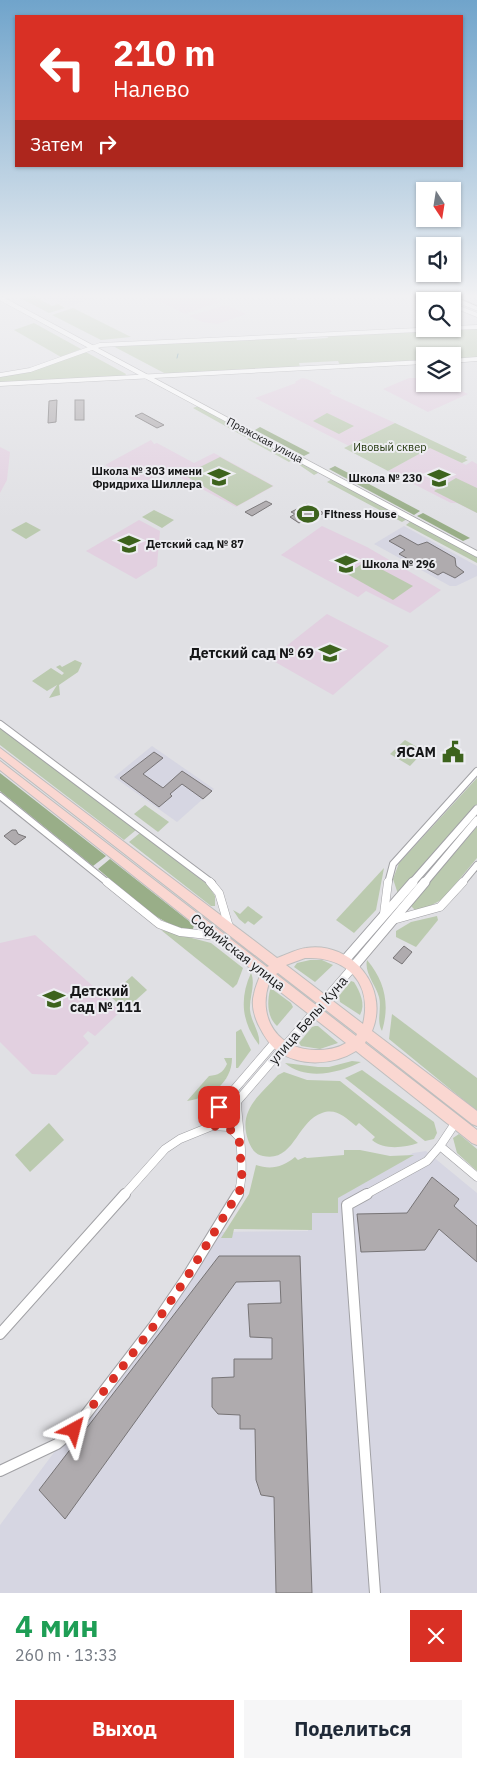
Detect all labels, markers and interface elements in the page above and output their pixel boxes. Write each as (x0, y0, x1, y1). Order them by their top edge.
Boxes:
text: 210 m (113, 30, 216, 76)
icon: left (30, 35, 95, 100)
text: Налево (113, 74, 190, 103)
icon: right (93, 130, 121, 158)
text: Затем (30, 132, 83, 156)
north arrow (416, 182, 461, 228)
map controls (416, 182, 461, 392)
button: sound (416, 237, 461, 282)
button: search (416, 292, 461, 337)
button: layers (416, 347, 461, 392)
street label: Пражская улица (224, 414, 306, 466)
park label: Ивовый сквер (353, 440, 427, 454)
place label: Школа № 303 имени Фридриха Шиллера (92, 464, 202, 491)
school or university icon: Школа № 303 имени Фридриха Шиллера (206, 464, 232, 490)
school or university icon: Школа № 230 (426, 465, 452, 491)
place label: Школа № 230 (349, 471, 422, 485)
sports icon: Fitness House (295, 501, 321, 527)
place label: Fitness House (324, 507, 397, 521)
school or university icon: Детский сад № 87 (116, 531, 142, 557)
place label: Детский сад № 87 (146, 537, 244, 551)
school or university icon: Школа № 296 (333, 551, 359, 577)
place label: Школа № 296 (362, 557, 436, 571)
school or university icon: Детский сад № 69 (317, 640, 343, 666)
place label: Детский сад № 69 (189, 644, 314, 662)
public building icon: ЯСАМ (440, 739, 466, 765)
place label: ЯСАМ (396, 743, 436, 761)
street label: Софийская улица (187, 909, 289, 995)
street label: улица Белы Куна (265, 972, 352, 1068)
place label: Детский сад № 111 (70, 982, 142, 1016)
school or university icon: Детский сад № 111 (41, 986, 67, 1012)
pin (198, 1086, 240, 1128)
icon: arrive (205, 1093, 233, 1121)
position arrow (47, 1403, 99, 1455)
text: 4 мин (15, 1606, 99, 1645)
button: close (410, 1610, 462, 1662)
text: 260 m · 13:33 (15, 1645, 117, 1665)
button: Выход (15, 1700, 234, 1758)
button: Поделиться (244, 1700, 462, 1758)

